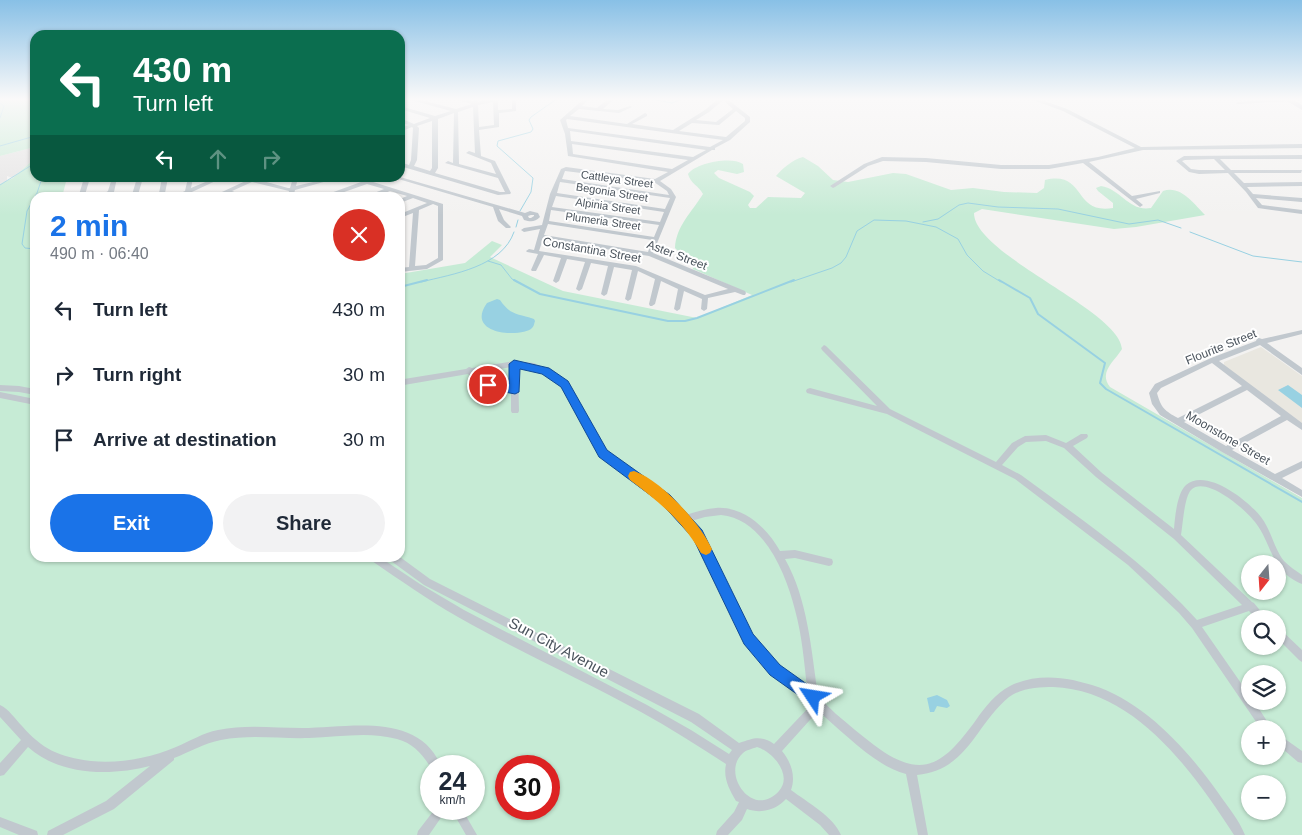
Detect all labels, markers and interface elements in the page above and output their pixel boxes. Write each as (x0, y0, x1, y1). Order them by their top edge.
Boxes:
icon: left (50, 50, 115, 115)
text: 430 m (133, 50, 232, 89)
text: Turn left (133, 91, 213, 116)
icon: left (151, 145, 179, 173)
icon: ahead (204, 145, 232, 173)
icon: right (257, 145, 285, 173)
street label: Cattleya Street (580, 168, 654, 190)
street label: Begonia Street (575, 180, 649, 204)
street label: Alpinia Street (575, 196, 641, 216)
text: 2 min (50, 209, 128, 242)
button: close (333, 209, 385, 261)
street label: Plumeria Street (565, 210, 641, 232)
street label: Constantina Street (542, 234, 643, 266)
street label: Aster Street (645, 237, 710, 273)
text: 490 m · 06:40 (50, 245, 149, 262)
icon: left (50, 296, 78, 324)
text: Turn left (93, 299, 168, 320)
text: 430 m (332, 299, 385, 320)
street label: Flourite Street (1183, 326, 1259, 368)
icon: right (50, 361, 78, 389)
text: Turn right (93, 364, 181, 385)
text: 30 m (343, 364, 385, 385)
pin (467, 364, 509, 406)
icon: arrive (474, 371, 502, 399)
street label: Moonstone Street (1183, 408, 1273, 468)
icon: arrive (50, 426, 78, 454)
text: Arrive at destination (93, 429, 277, 450)
text: 30 m (343, 429, 385, 450)
button: Exit (50, 494, 213, 552)
button: Share (223, 494, 385, 552)
north arrow (1241, 555, 1286, 600)
map controls (1241, 555, 1286, 820)
button: search (1241, 610, 1286, 655)
street label: Sun City Avenue (506, 614, 612, 680)
button: layers (1241, 665, 1286, 710)
position arrow (786, 670, 838, 722)
button: + (1241, 720, 1286, 765)
speed limit sign: 30 (495, 755, 560, 820)
text: 24 (439, 767, 466, 795)
button: − (1241, 775, 1286, 820)
text: km/h (439, 793, 466, 807)

